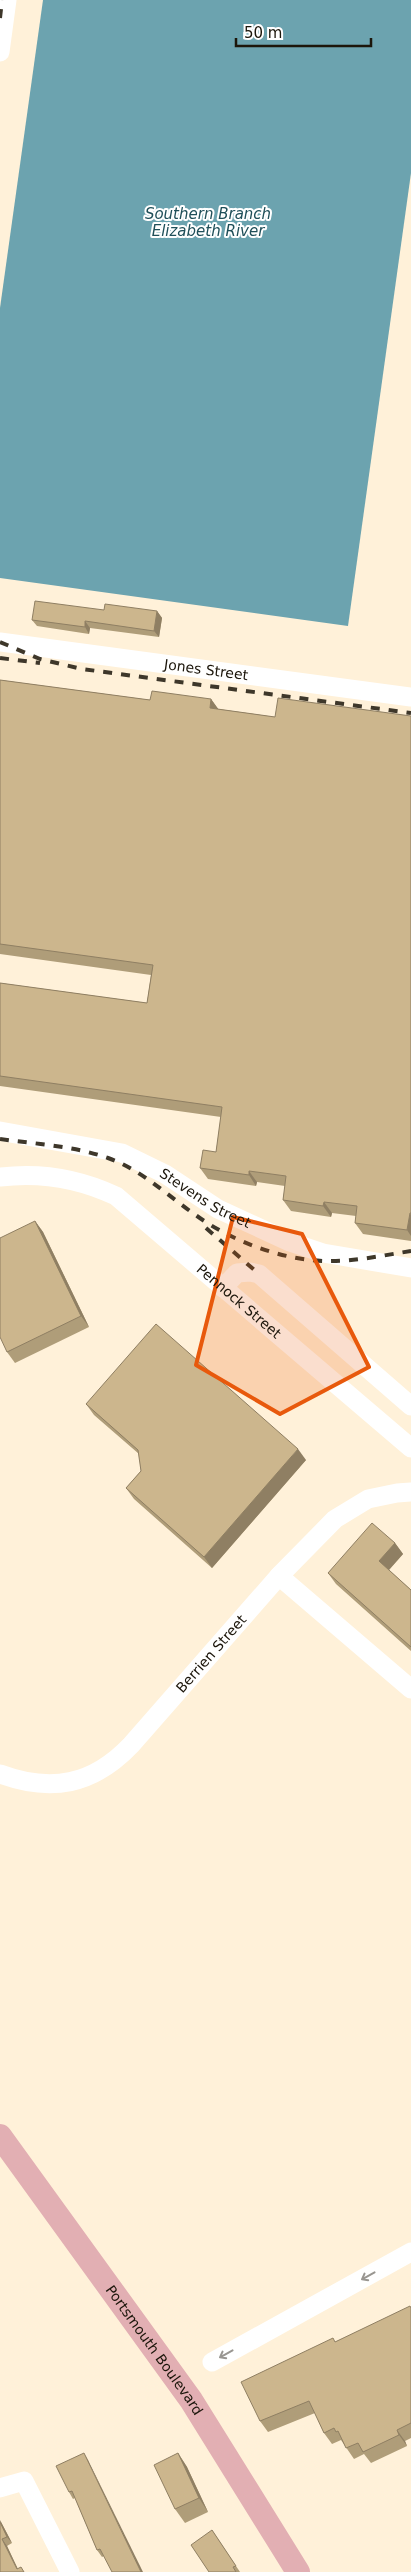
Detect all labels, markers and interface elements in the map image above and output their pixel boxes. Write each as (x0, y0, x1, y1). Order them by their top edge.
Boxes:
scale bar (236, 15, 371, 47)
text: 50 m (244, 24, 282, 42)
water label: Southern Branch Elizabeth River (145, 205, 271, 240)
street label: Jones Street (162, 656, 250, 683)
street label: Stevens Street (157, 1165, 254, 1231)
street label: Pennock Street (194, 1261, 285, 1342)
street label: Berrien Street (173, 1611, 250, 1696)
one-way arrow (362, 2271, 376, 2281)
street label: Portsmouth Boulevard (103, 2282, 206, 2418)
one-way arrow (220, 2350, 234, 2360)

